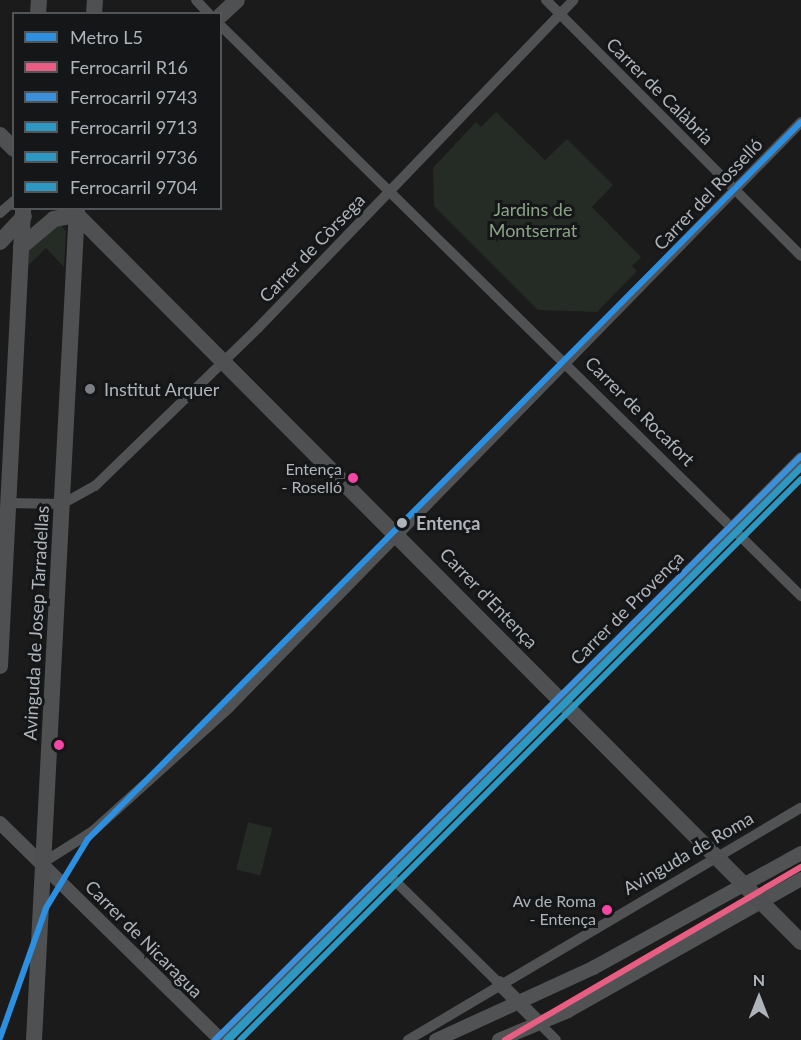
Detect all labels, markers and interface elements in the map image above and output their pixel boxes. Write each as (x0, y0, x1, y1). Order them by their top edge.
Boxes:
legend (12, 12, 222, 210)
text: Metro L5 (70, 26, 143, 48)
street label: Carrer de Calàbria (602, 33, 718, 149)
text: Ferrocarril R16 (70, 56, 188, 78)
text: Ferrocarril 9743 (70, 86, 197, 108)
text: Ferrocarril 9713 (70, 116, 197, 138)
street label: Carrer del Rosselló (649, 133, 767, 255)
text: Ferrocarril 9736 (70, 146, 197, 168)
text: Ferrocarril 9704 (70, 176, 197, 198)
street label: Carrer de Còrsega (255, 189, 369, 307)
park label: Jardins de Montserrat (489, 199, 577, 242)
street label: Carrer de Rocafort (581, 352, 699, 470)
place label: Institut Arquer (104, 378, 220, 400)
marker: Institut Arquer (81, 380, 99, 398)
place label: Entença - Roselló (281, 459, 342, 497)
marker: Entença - Roselló (347, 472, 359, 484)
street label: Avinguda de Josep Tarradellas (19, 505, 53, 741)
place label: Entença (416, 512, 480, 534)
marker: Entença (393, 514, 411, 532)
street label: Carrer d'Entença (435, 543, 543, 653)
street label: Carrer de Provença (566, 547, 688, 669)
unlabelled marker (53, 739, 65, 751)
street label: Avinguda de Roma (619, 807, 757, 899)
street label: Carrer de Nicaragua (81, 876, 207, 1002)
place label: Av de Roma - Entença (512, 891, 596, 929)
marker: Av de Roma - Entença (601, 904, 613, 916)
north arrow (729, 968, 789, 1028)
text: N (753, 970, 765, 989)

